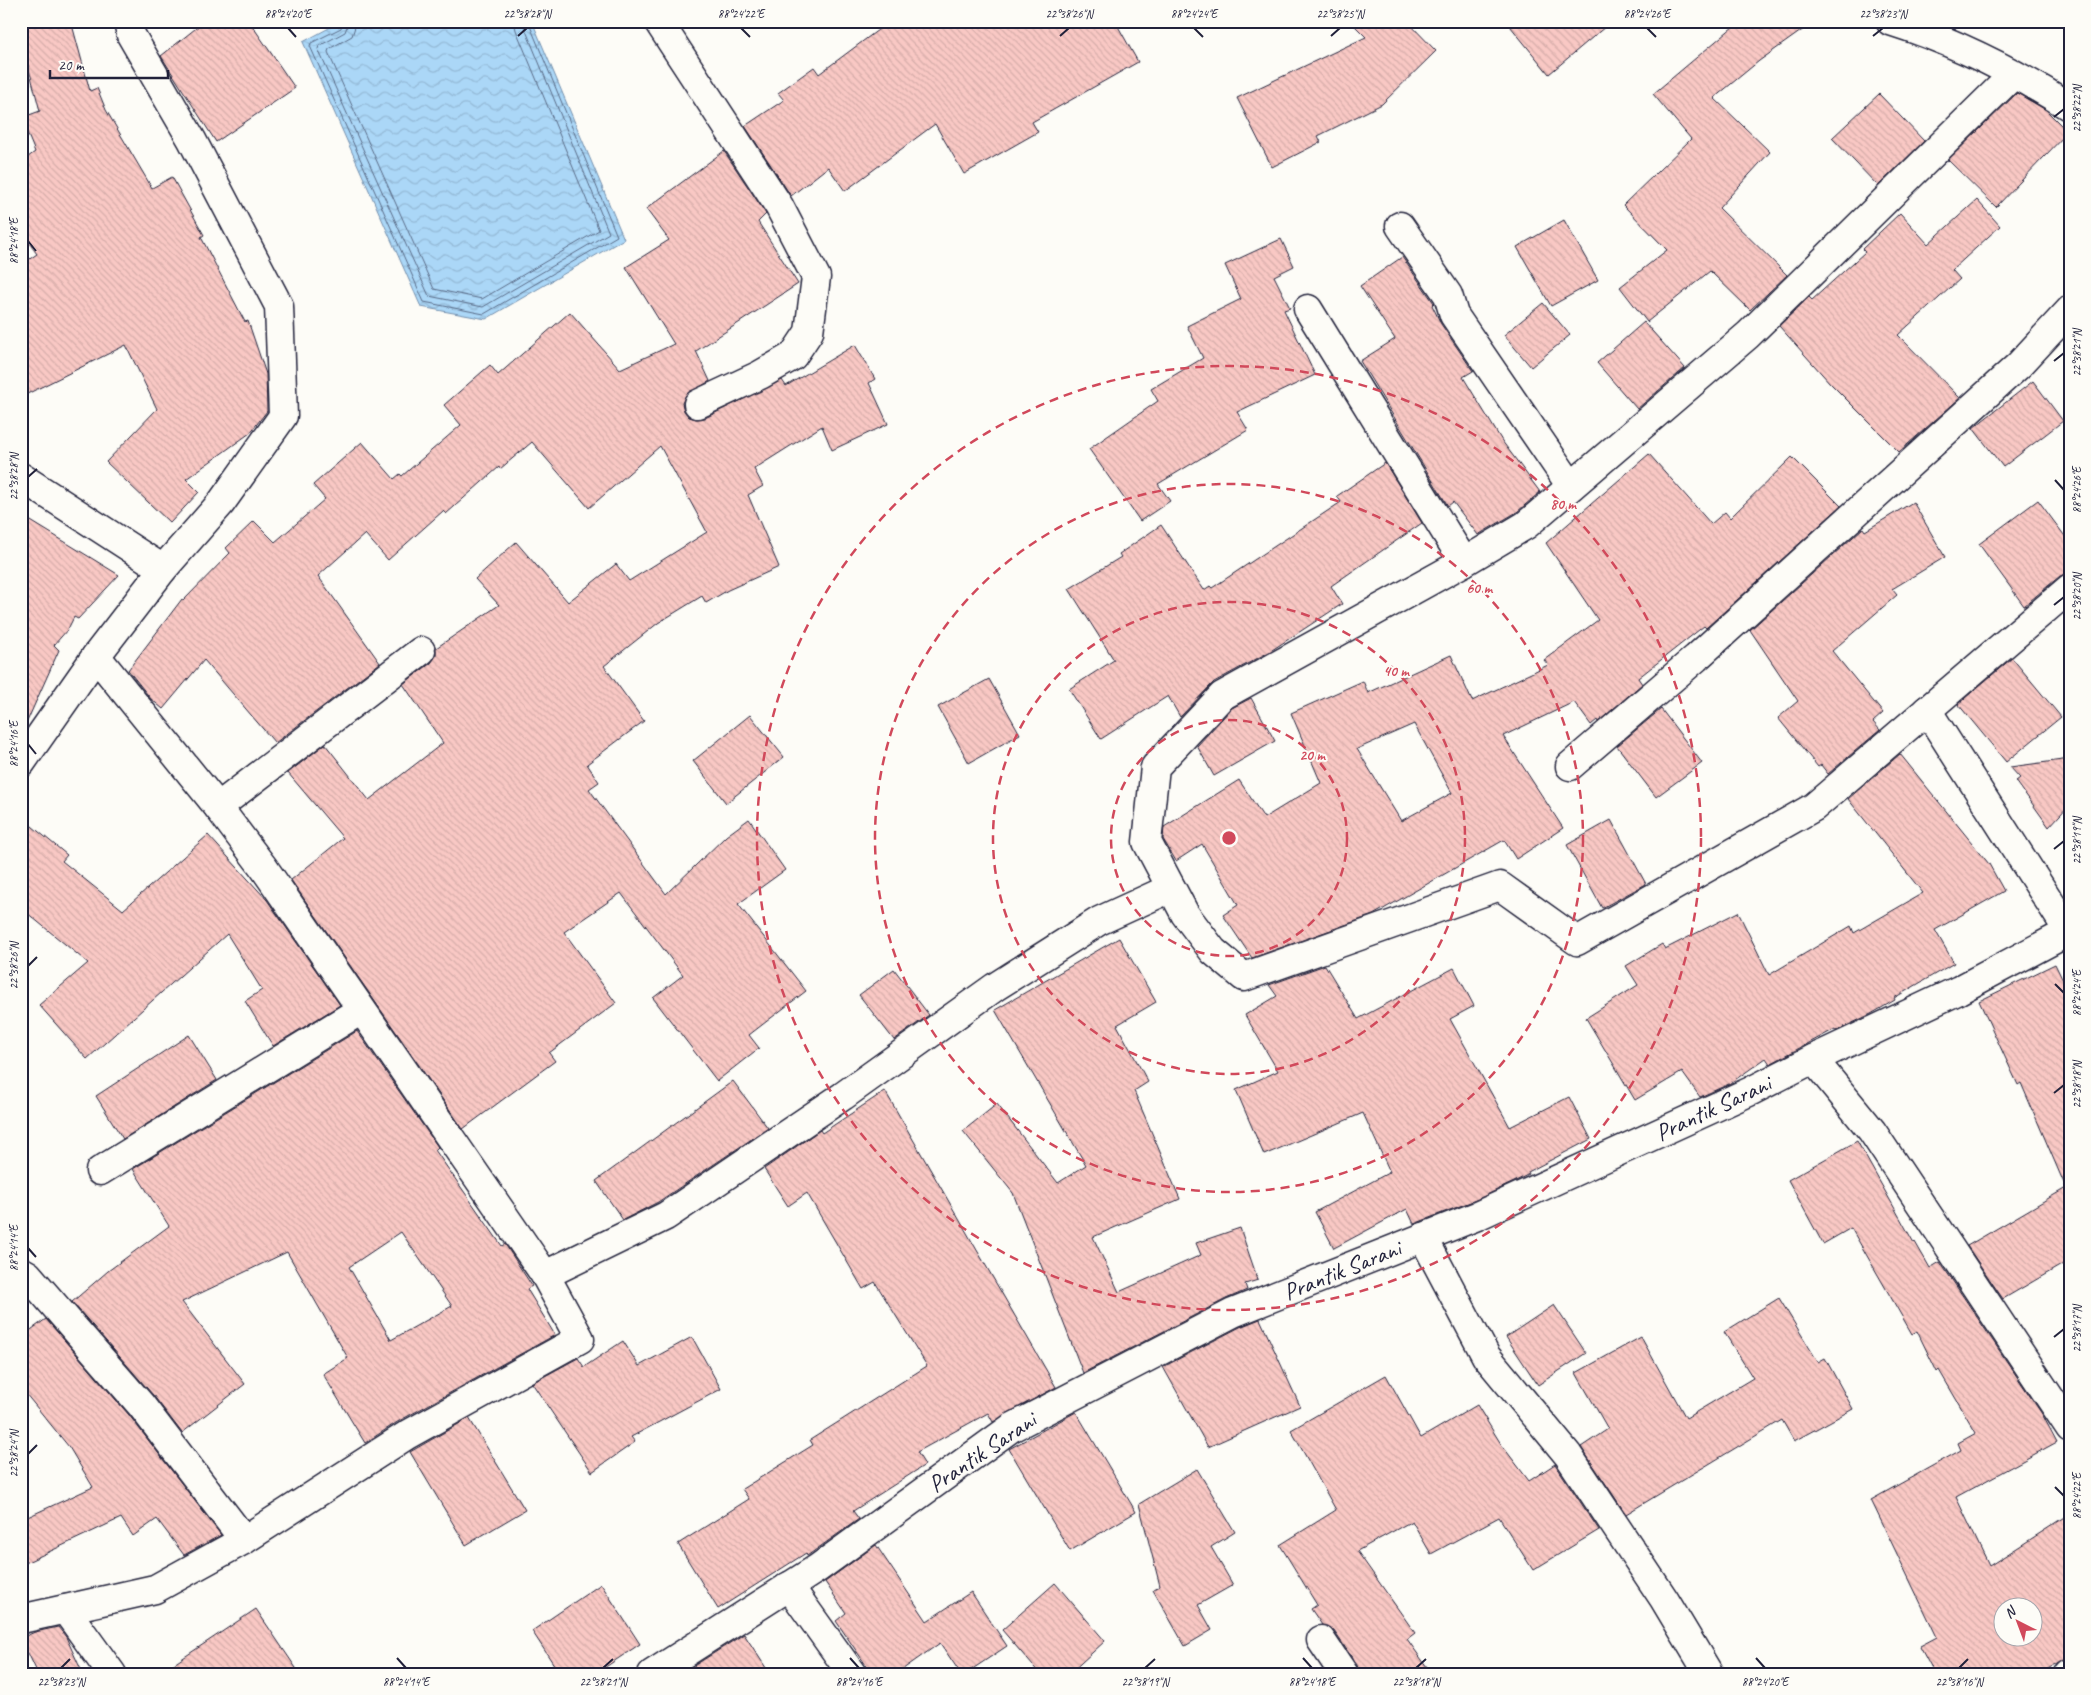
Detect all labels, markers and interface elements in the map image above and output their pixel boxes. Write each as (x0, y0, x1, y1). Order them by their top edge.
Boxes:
text: 88°24'20"E (265, 6, 313, 22)
text: 22°38'28"N (503, 6, 552, 22)
text: 88°24'22"E (718, 6, 766, 22)
text: 22°38'26"N (1045, 6, 1094, 22)
text: 88°24'24"E (1171, 6, 1219, 22)
text: 22°38'25"N (1316, 6, 1365, 22)
text: 88°24'26"E (1624, 6, 1672, 22)
text: 22°38'23"N (1859, 6, 1908, 22)
scale bar (50, 48, 168, 80)
text: 20 m (58, 56, 85, 75)
text: 22°38'22"N (2069, 84, 2085, 133)
text: 88°24'18"E (6, 216, 22, 264)
text: 22°38'21"N (2069, 328, 2085, 377)
text: 22°38'28"N (6, 452, 22, 501)
text: 88°24'26"E (2069, 465, 2085, 513)
text: 80 m (1550, 495, 1577, 514)
text: 22°38'20"N (2069, 572, 2085, 621)
text: 60 m (1466, 579, 1493, 598)
text: 40 m (1383, 662, 1410, 681)
text: 88°24'16"E (6, 719, 22, 767)
text: 20 m (1299, 746, 1326, 765)
text: 22°38'19"N (2069, 816, 2085, 865)
centre of rings (1220, 829, 1238, 847)
text: 22°38'26"N (6, 941, 22, 990)
text: 88°24'24"E (2069, 968, 2085, 1016)
text: 22°38'18"N (2069, 1060, 2085, 1109)
street label: Prantik Sarani (1651, 1067, 1778, 1148)
text: 88°24'14"E (6, 1223, 22, 1271)
street label: Prantik Sarani (1279, 1232, 1407, 1307)
text: 22°38'17"N (2069, 1304, 2085, 1353)
street label: Prantik Sarani (922, 1404, 1044, 1499)
text: 22°38'24"N (6, 1429, 22, 1478)
text: 88°24'22"E (2069, 1471, 2085, 1519)
north arrow (1994, 1598, 2044, 1648)
text: N (2001, 1602, 2020, 1622)
text: 22°38'23"N (37, 1674, 86, 1690)
text: 88°24'14"E (383, 1674, 431, 1690)
text: 22°38'21"N (579, 1674, 628, 1690)
text: 88°24'16"E (836, 1674, 884, 1690)
text: 22°38'19"N (1121, 1674, 1170, 1690)
text: 88°24'18"E (1289, 1674, 1337, 1690)
text: 22°38'18"N (1392, 1674, 1441, 1690)
text: 88°24'20"E (1742, 1674, 1790, 1690)
text: 22°38'16"N (1935, 1674, 1984, 1690)

